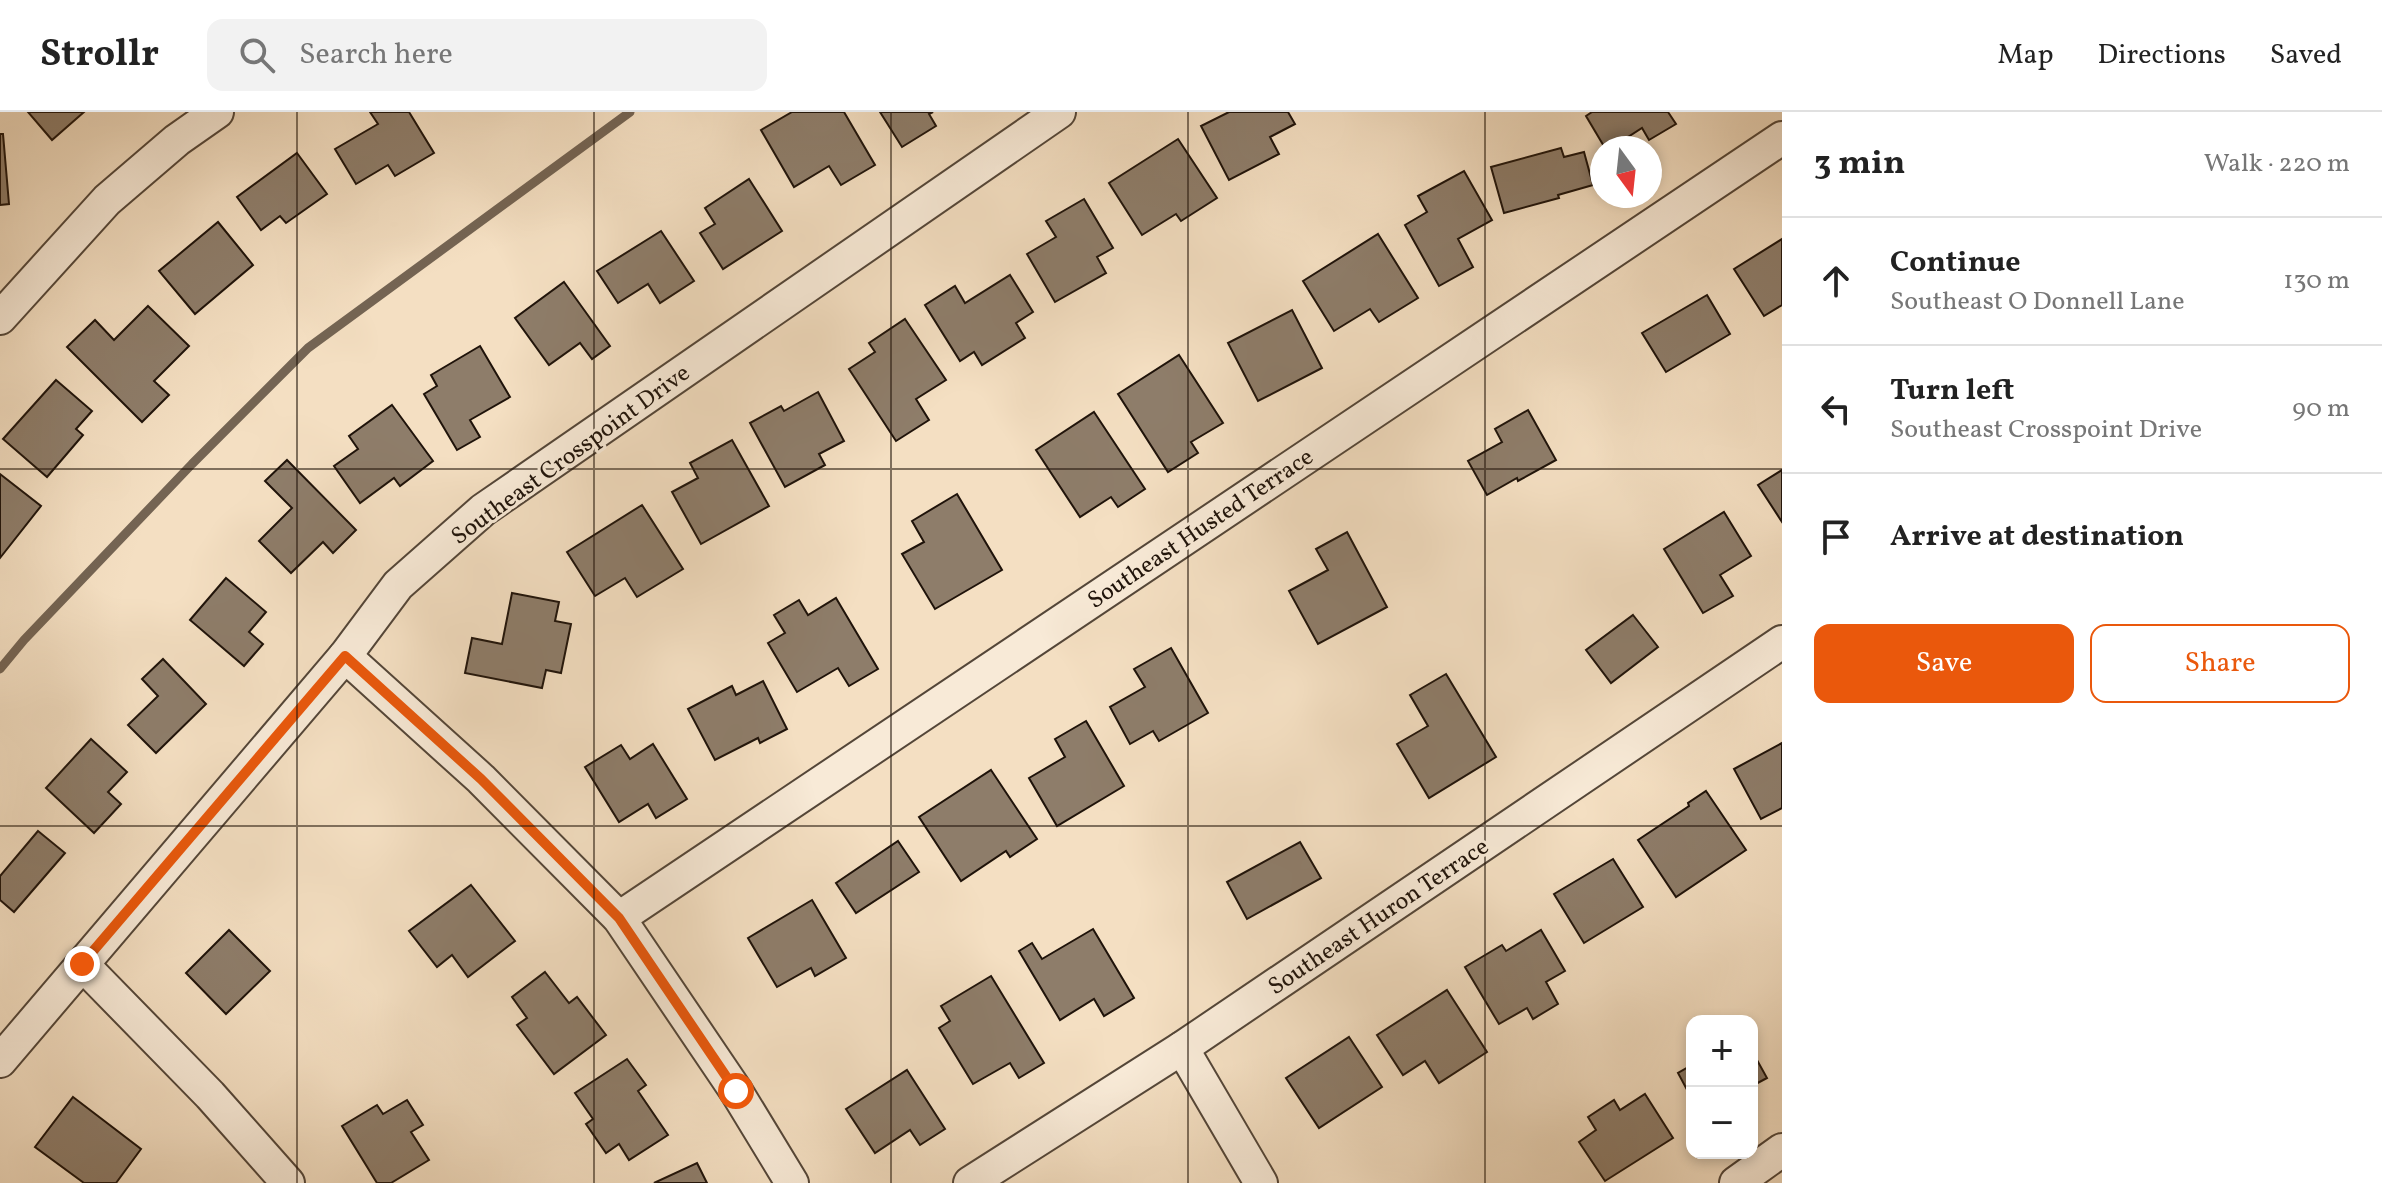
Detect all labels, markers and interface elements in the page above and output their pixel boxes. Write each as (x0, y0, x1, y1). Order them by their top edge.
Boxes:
search box (207, 19, 767, 91)
text: Strollr (40, 29, 159, 82)
icon: search (235, 33, 279, 77)
text: Search here (299, 34, 453, 76)
text: Map (1998, 36, 2054, 75)
text: Directions (2098, 36, 2226, 75)
text: Saved (2270, 36, 2342, 75)
north arrow (1590, 136, 1662, 208)
text: 3 min (1814, 141, 1905, 188)
text: Walk · 220 m (2204, 146, 2350, 182)
text: Continue (1890, 242, 2021, 284)
icon: ahead (1814, 259, 1858, 303)
text: 130 m (2283, 263, 2350, 299)
text: Southeast O Donnell Lane (1890, 284, 2185, 320)
street label: Southeast Crosspoint Drive (445, 357, 698, 554)
text: Turn left (1890, 370, 2014, 412)
icon: left (1814, 387, 1858, 431)
text: 90 m (2292, 391, 2350, 427)
text: Southeast Crosspoint Drive (1890, 412, 2202, 448)
street label: Southeast Husted Terrace (1081, 441, 1321, 618)
icon: arrive (1814, 515, 1858, 559)
text: Arrive at destination (1890, 516, 2184, 558)
button: Save (1814, 624, 2074, 703)
button: Share (2090, 624, 2350, 703)
street label: Southeast Huron Terrace (1262, 831, 1496, 1004)
route end (64, 946, 100, 982)
map controls (1686, 1015, 1758, 1159)
button: + (1686, 1015, 1758, 1087)
route start (718, 1073, 754, 1109)
button: − (1686, 1087, 1758, 1159)

